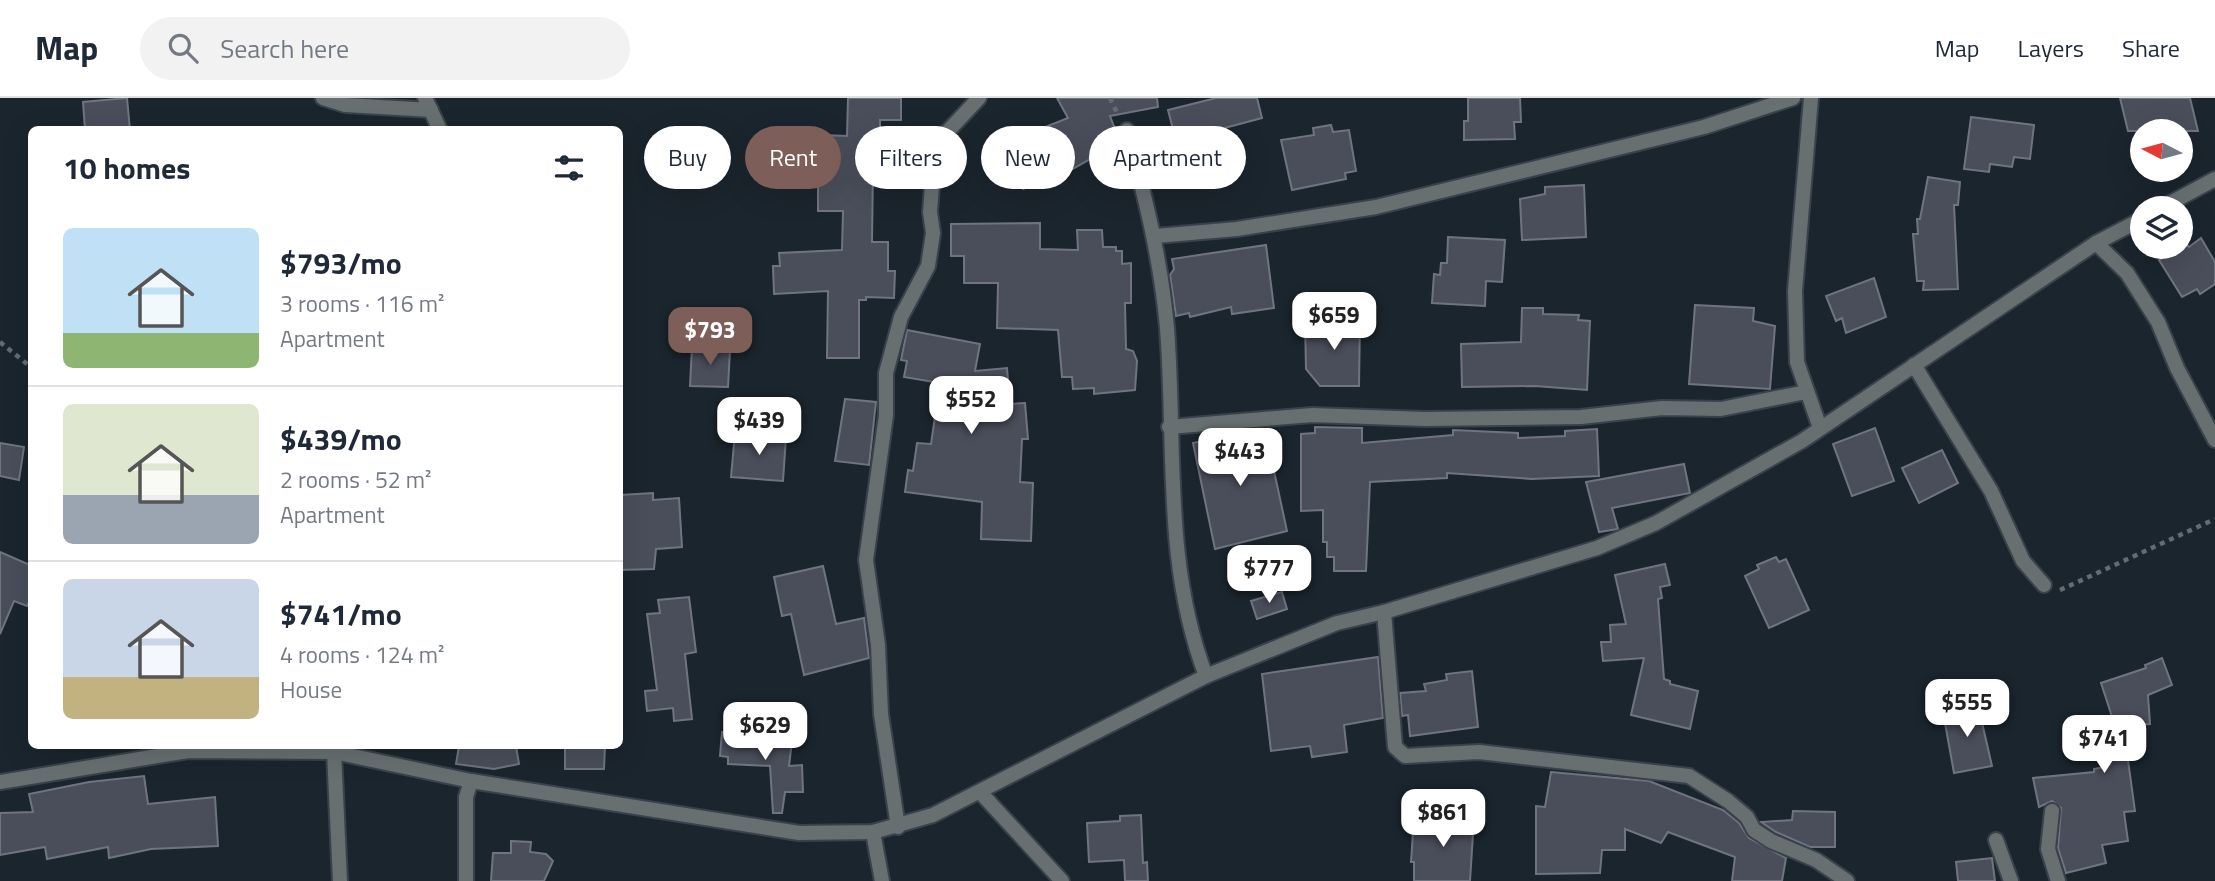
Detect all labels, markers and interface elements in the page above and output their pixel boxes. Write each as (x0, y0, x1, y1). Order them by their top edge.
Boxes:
search box (140, 17, 630, 80)
text: Map (35, 23, 98, 73)
icon: search (164, 29, 202, 67)
text: Search here (220, 29, 349, 68)
text: Map (1935, 30, 1980, 66)
text: Layers (2018, 30, 2084, 66)
text: Share (2122, 30, 2180, 66)
north arrow (2130, 119, 2193, 182)
map controls (2130, 119, 2193, 259)
chip: Buy (644, 126, 731, 189)
chip: Rent (745, 126, 841, 189)
chip: Filters (855, 126, 967, 189)
chip: New (981, 126, 1075, 189)
chip: Apartment (1089, 126, 1246, 189)
text: 10 homes (63, 145, 190, 191)
icon: filters (550, 149, 588, 187)
button: layers (2130, 196, 2193, 259)
text: $793/mo (280, 240, 402, 286)
icon: home (119, 256, 203, 340)
text: 3 rooms · 116 m² (280, 286, 444, 321)
pin: $659 (1293, 292, 1375, 352)
text: $659 (1308, 297, 1360, 332)
pin: $793 (669, 308, 751, 367)
text: $793 (684, 312, 736, 347)
text: Apartment (280, 321, 385, 356)
pin: $552 (930, 376, 1012, 436)
text: $552 (945, 381, 997, 416)
pin: $439 (718, 398, 800, 457)
text: $439 (733, 402, 785, 437)
text: $439/mo (280, 416, 402, 462)
pin: $443 (1199, 428, 1281, 488)
icon: home (119, 432, 203, 516)
text: $443 (1214, 433, 1266, 468)
text: 2 rooms · 52 m² (280, 462, 431, 497)
text: Apartment (280, 497, 385, 532)
pin: $777 (1228, 546, 1310, 605)
text: $777 (1243, 550, 1295, 585)
text: $741/mo (280, 591, 402, 637)
icon: home (119, 607, 203, 691)
text: 4 rooms · 124 m² (280, 637, 444, 672)
text: House (280, 672, 342, 707)
pin: $555 (1926, 680, 2008, 739)
text: $555 (1941, 684, 1993, 719)
pin: $629 (724, 702, 806, 762)
text: $629 (739, 707, 791, 742)
pin: $741 (2063, 716, 2145, 775)
text: $741 (2078, 720, 2130, 755)
pin: $861 (1402, 790, 1484, 849)
text: $861 (1417, 794, 1469, 829)

